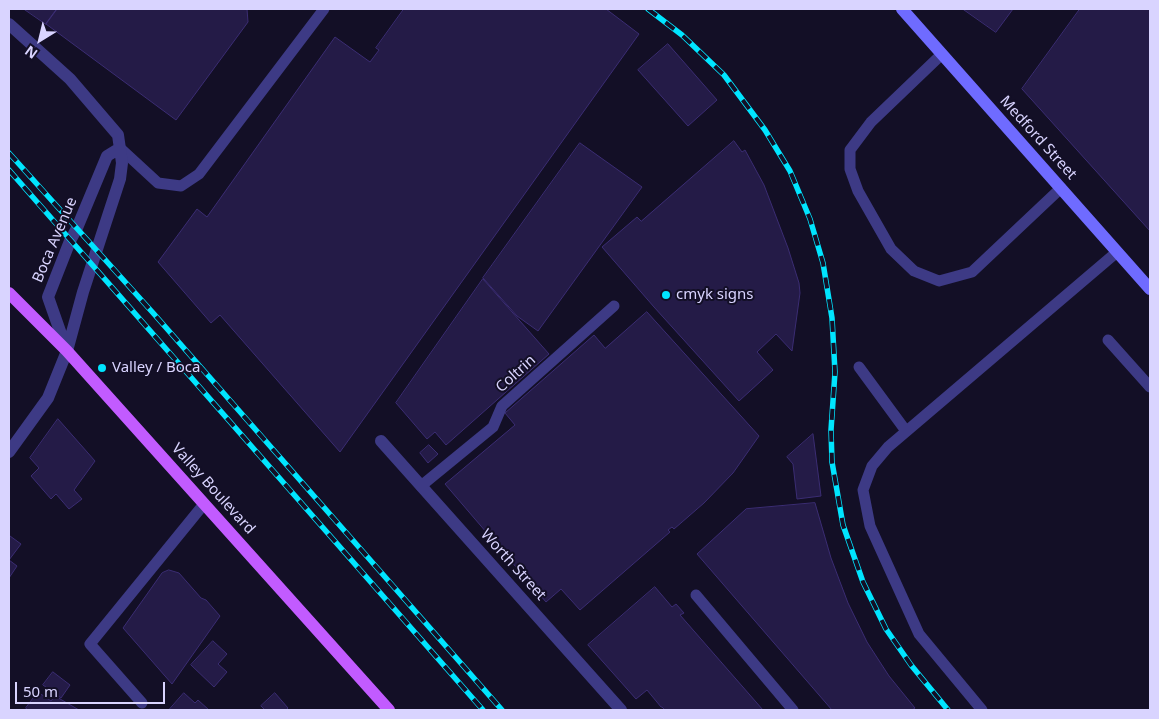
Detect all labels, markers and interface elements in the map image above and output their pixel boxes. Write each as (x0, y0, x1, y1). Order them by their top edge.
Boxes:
north arrow (15, 15, 65, 65)
text: N (21, 42, 41, 64)
street label: Medford Street (996, 92, 1080, 184)
street label: Boca Avenue (29, 195, 81, 285)
place label: cmyk signs (676, 286, 754, 304)
marker: cmyk signs (660, 289, 672, 301)
street label: Coltrin (492, 352, 540, 396)
place label: Valley / Boca (112, 359, 200, 377)
marker: Valley / Boca (96, 362, 108, 374)
street label: Valley Boulevard (168, 440, 258, 538)
street label: Worth Street (476, 526, 550, 604)
scale bar (18, 672, 168, 704)
text: 50 m (23, 681, 58, 701)

